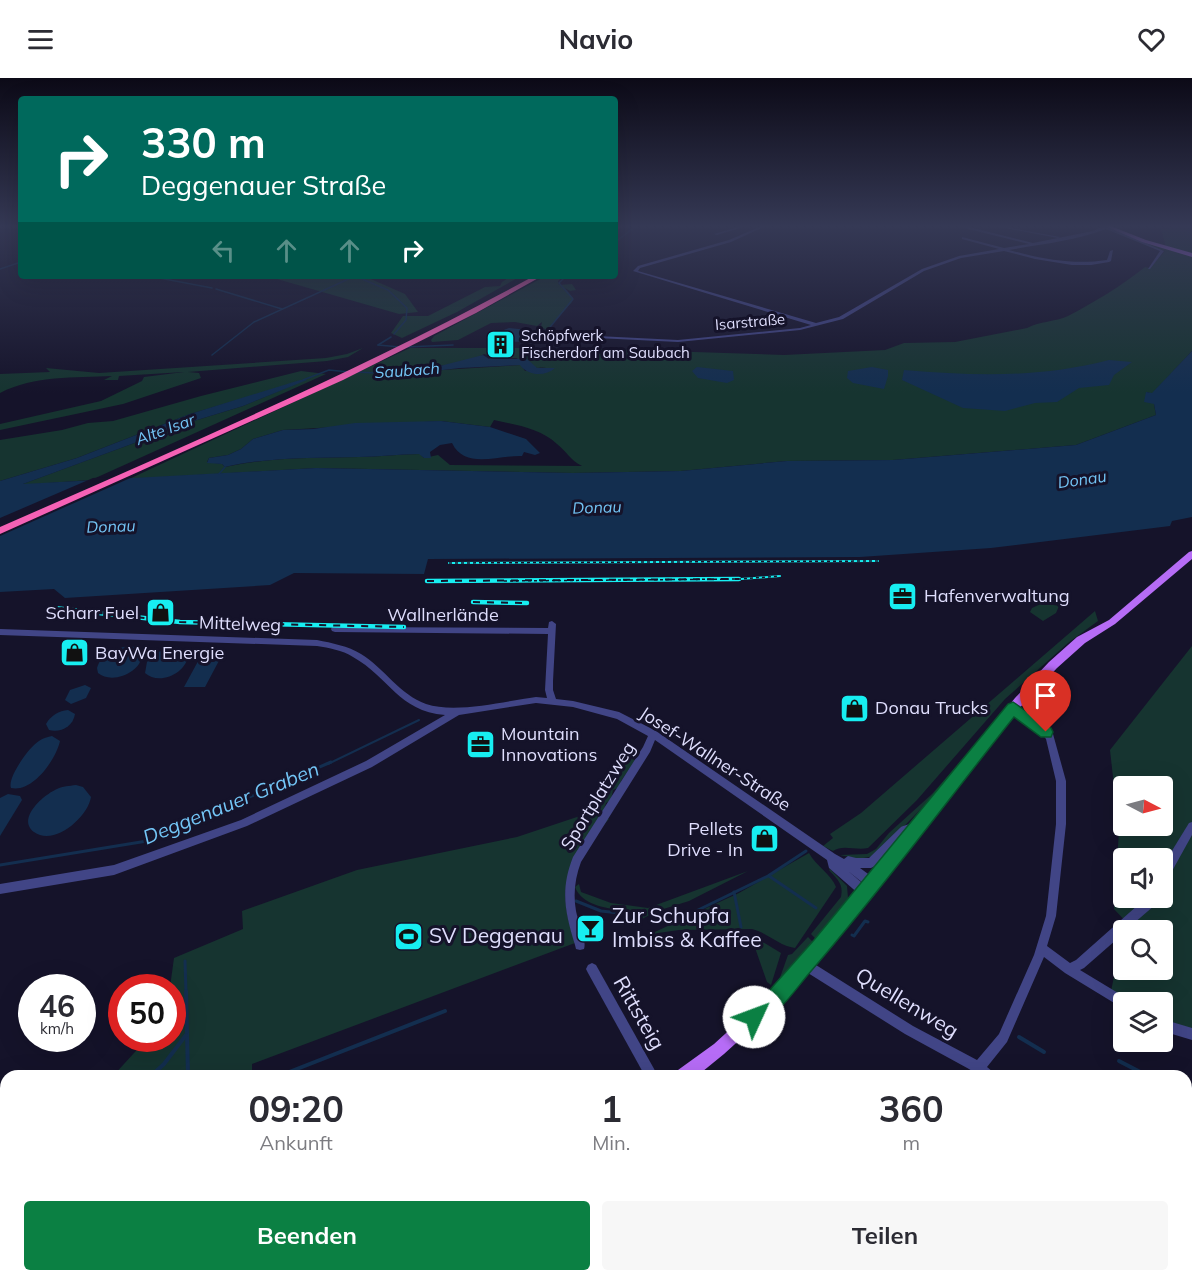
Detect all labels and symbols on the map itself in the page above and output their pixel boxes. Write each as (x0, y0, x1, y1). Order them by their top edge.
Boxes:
street label: Isarstraße (714, 309, 786, 334)
place label: Schöpfwerk Fischerdorf am Saubach (521, 326, 690, 362)
building icon: Schöpfwerk Fischerdorf am Saubach (484, 329, 516, 361)
water label: Saubach (374, 358, 440, 382)
water label: Alte Isar (132, 409, 198, 449)
water label: Donau (1056, 466, 1108, 492)
water label: Donau (572, 496, 622, 518)
water label: Donau (86, 515, 136, 537)
office icon: Hafenverwaltung (887, 580, 919, 612)
place label: Hafenverwaltung (924, 584, 1070, 607)
shop icon: Scharr Fuel (144, 597, 176, 629)
place label: Scharr Fuel (45, 601, 139, 624)
street label: Wallnerlände (387, 603, 499, 626)
street label: Mittelweg (199, 611, 282, 636)
shop icon: BayWa Energie (58, 637, 90, 669)
place label: BayWa Energie (95, 641, 224, 664)
pin (1020, 670, 1071, 732)
shop icon: Donau Trucks (838, 692, 870, 724)
place label: Donau Trucks (875, 696, 989, 719)
street label: Josef-Wallner-Straße (635, 701, 795, 816)
place label: Mountain Innovations (501, 722, 597, 766)
office icon: Mountain Innovations (464, 728, 496, 760)
street label: Sportplatzweg (555, 737, 640, 854)
water label: Deggenauer Graben (139, 756, 323, 849)
north arrow (1113, 776, 1173, 836)
place label: Pellets Drive - In (667, 817, 743, 861)
shop icon: Pellets Drive - In (748, 823, 780, 855)
place label: Zur Schupfa Imbiss & Kaffee (612, 902, 762, 952)
bar icon: Zur Schupfa Imbiss & Kaffee (575, 912, 607, 944)
sports icon: SV Deggenau (392, 920, 424, 952)
place label: SV Deggenau (429, 922, 563, 948)
street label: Quellenweg (851, 961, 964, 1043)
street label: Rittsteig (608, 971, 671, 1054)
speed limit sign: 50 (108, 974, 186, 1052)
position arrow (722, 985, 786, 1049)

